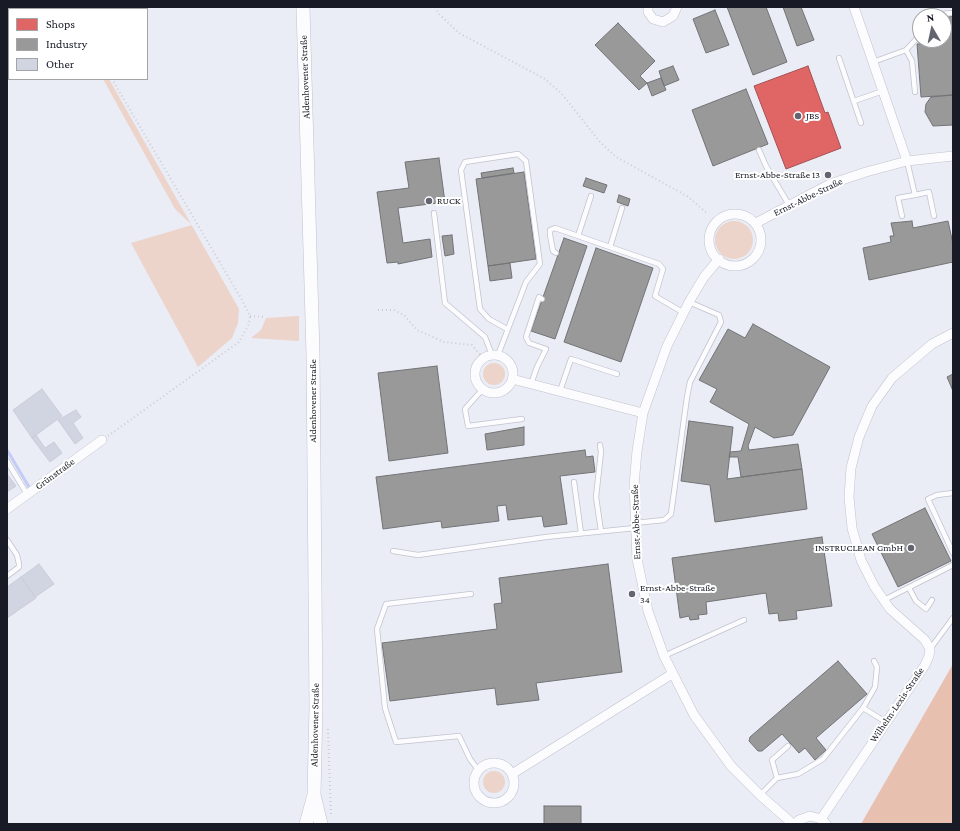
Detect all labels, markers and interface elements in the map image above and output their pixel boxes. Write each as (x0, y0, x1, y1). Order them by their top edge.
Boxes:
legend (8, 8, 148, 80)
north arrow (912, 8, 952, 48)
text: N (926, 11, 935, 24)
text: Shops (46, 17, 75, 31)
street label: Aldenhovener Straße (298, 35, 312, 119)
text: Industry (46, 37, 87, 51)
text: Other (46, 57, 74, 71)
place label: JBS (806, 110, 819, 122)
marker: JBS (793, 111, 803, 121)
place label: Ernst-Abbe-Straße 13 (735, 169, 820, 181)
marker: Ernst-Abbe-Straße 13 (823, 170, 833, 180)
street label: Ernst-Abbe-Straße (772, 175, 844, 219)
place label: RUCK (437, 195, 461, 207)
marker: RUCK (424, 196, 434, 206)
street label: Aldenhovener Straße (307, 359, 319, 443)
street label: Grünstraße (33, 456, 77, 492)
street label: Ernst-Abbe-Straße (629, 484, 643, 560)
place label: INSTRUCLEAN GmbH (815, 542, 903, 554)
marker: INSTRUCLEAN GmbH (906, 543, 916, 553)
place label: Ernst-Abbe-Straße 34 (640, 582, 715, 606)
marker: Ernst-Abbe-Straße 34 (627, 589, 637, 599)
street label: Wilhelm-Lexis-Straße (867, 665, 927, 745)
street label: Aldenhovener Straße (308, 683, 322, 767)

